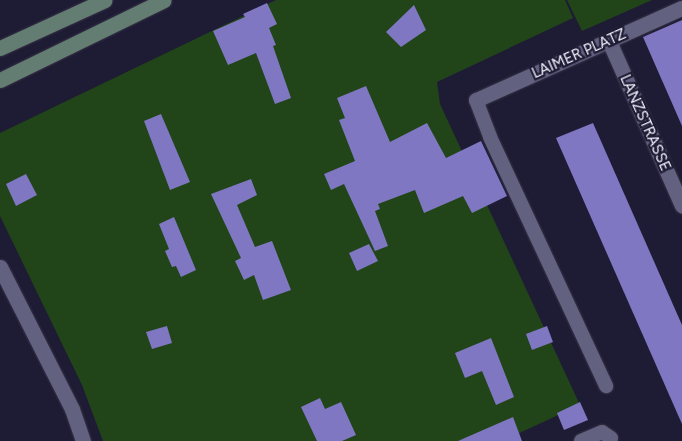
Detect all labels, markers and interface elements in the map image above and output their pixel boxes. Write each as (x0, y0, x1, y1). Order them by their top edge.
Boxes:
street label: LAIMER PLATZ (529, 25, 629, 83)
street label: LANZSTRASSE (616, 72, 674, 174)

